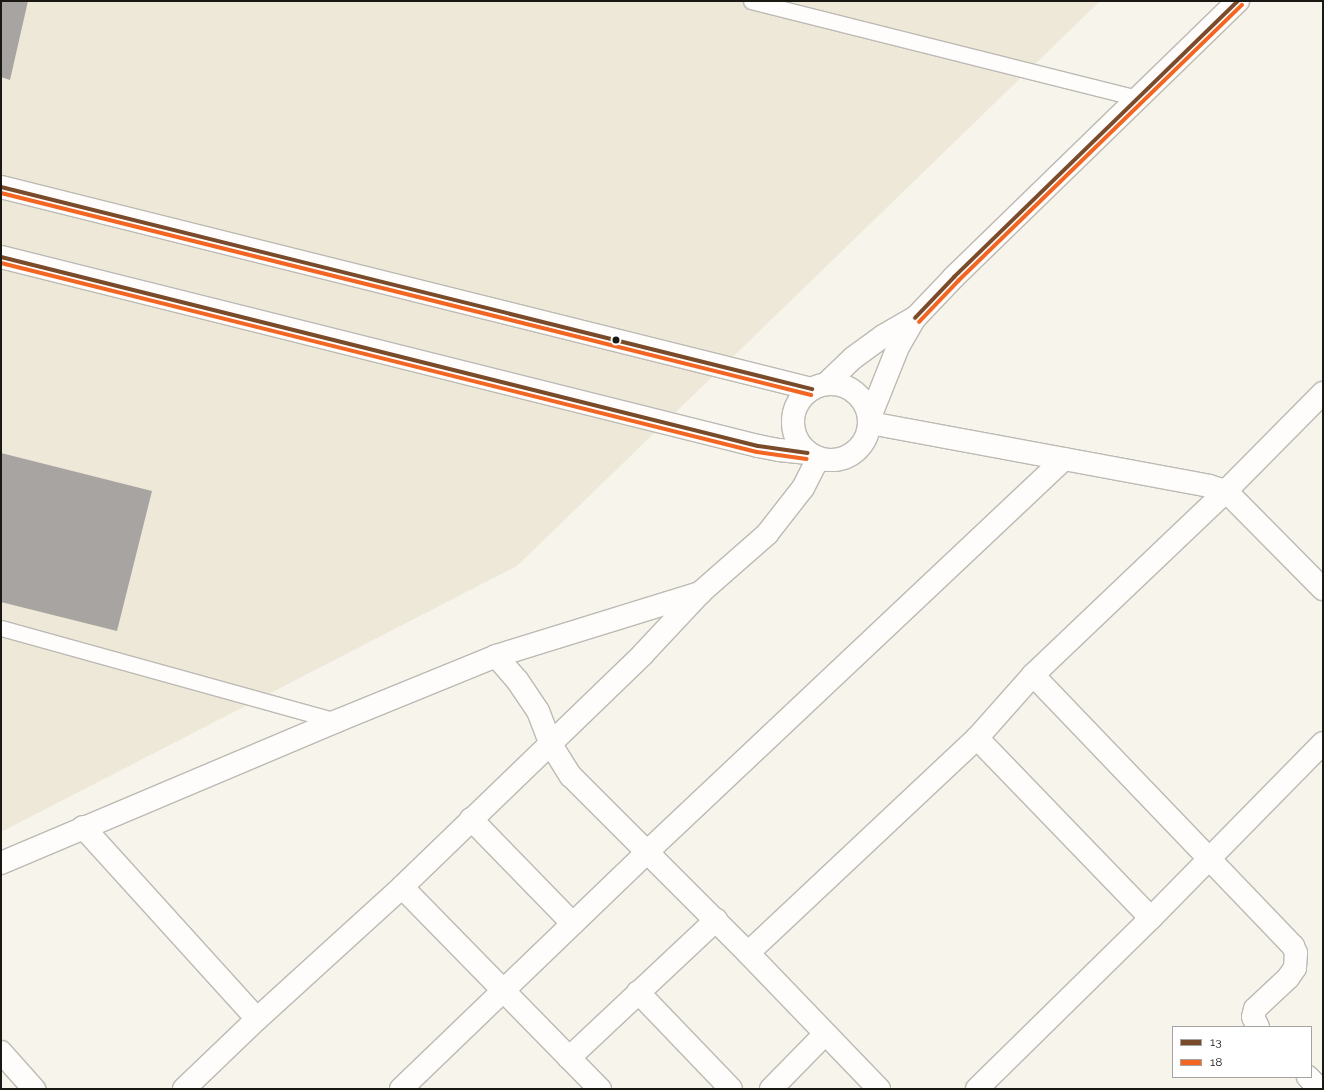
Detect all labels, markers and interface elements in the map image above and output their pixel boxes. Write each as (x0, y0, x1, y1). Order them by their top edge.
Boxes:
unlabelled marker (611, 335, 621, 345)
legend (1172, 1026, 1312, 1078)
text: 13 (1210, 1035, 1222, 1049)
text: 18 (1210, 1055, 1222, 1069)

